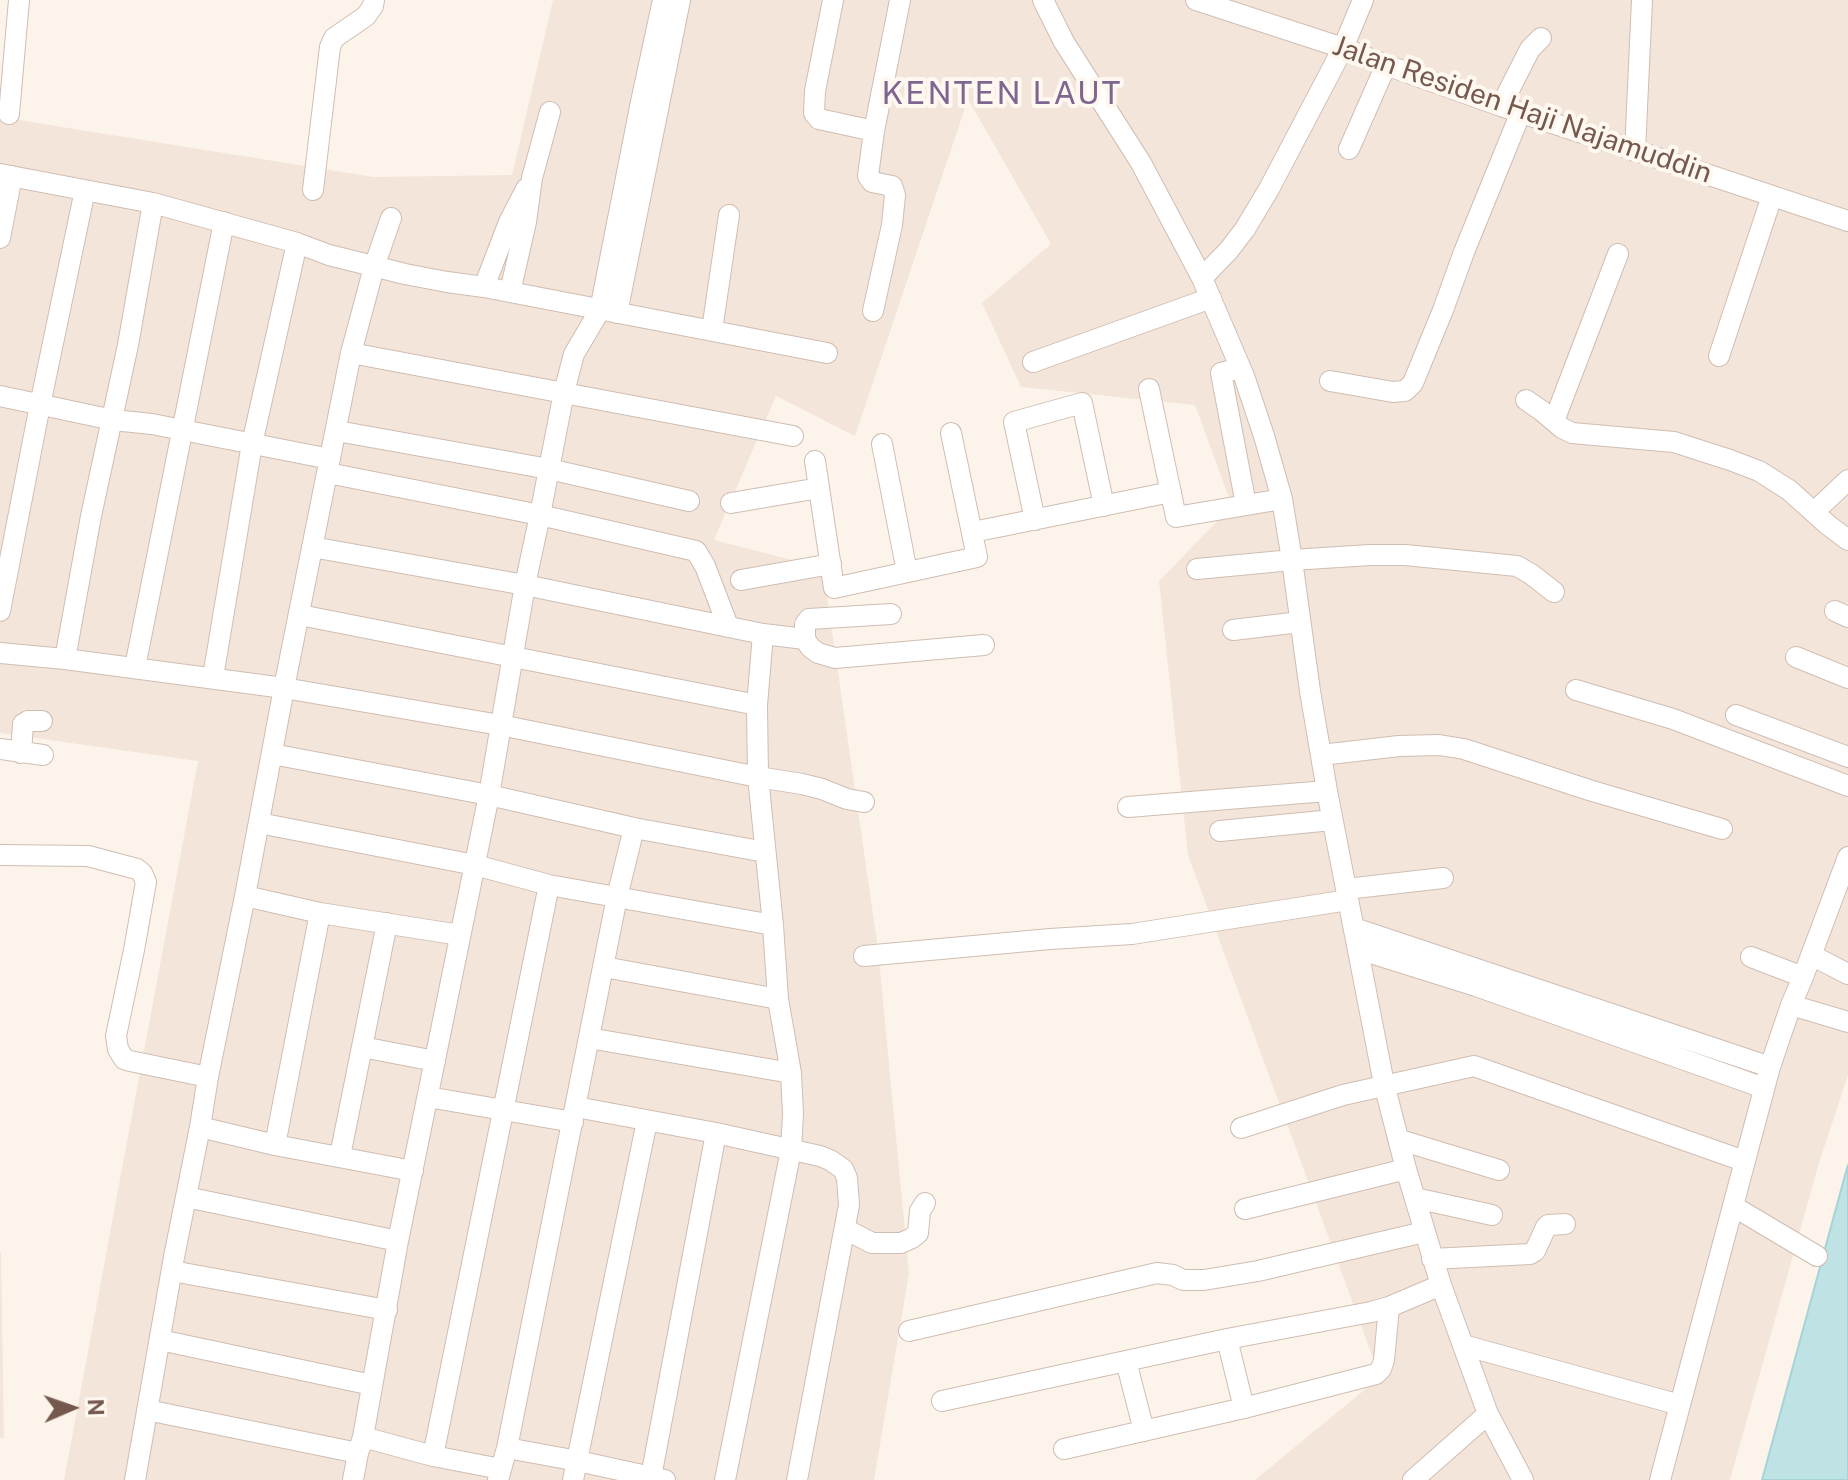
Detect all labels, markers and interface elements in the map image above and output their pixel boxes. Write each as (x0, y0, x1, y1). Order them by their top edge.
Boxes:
street label: Jalan Residen Haji Najamuddin (1328, 29, 1716, 191)
district label: KENTEN LAUT (882, 75, 1122, 113)
north arrow (32, 1368, 112, 1448)
text: N (83, 1398, 109, 1416)

